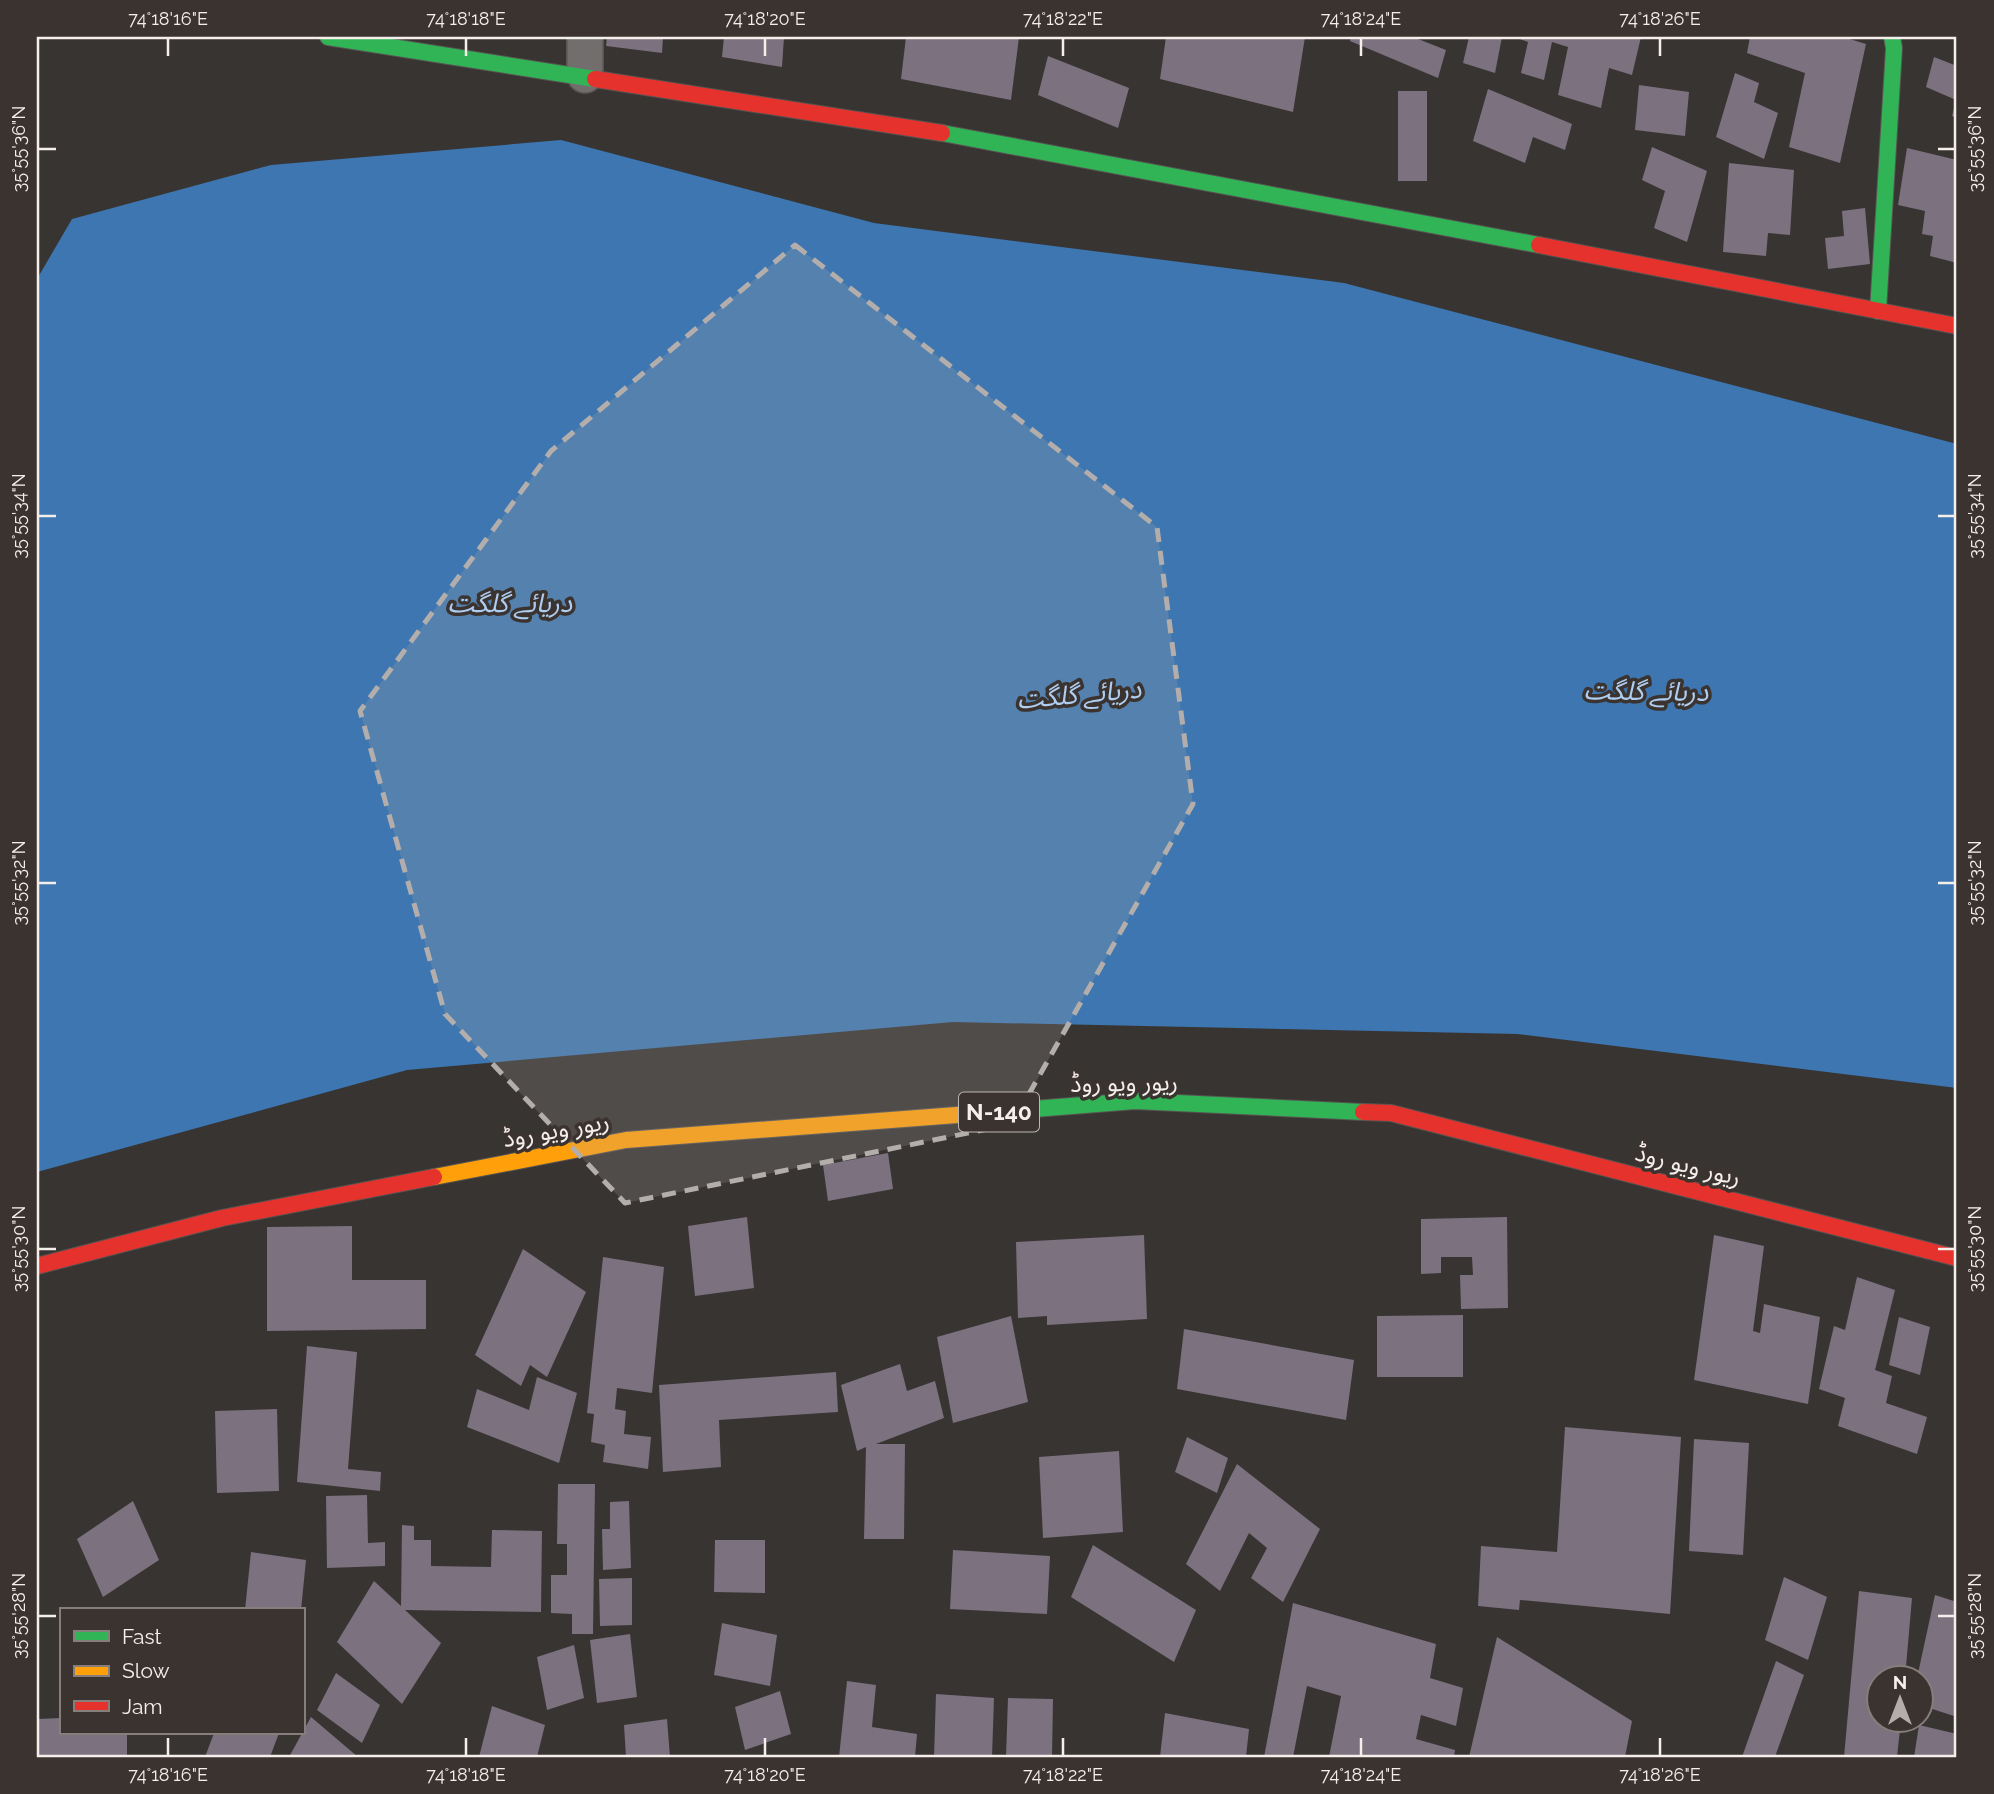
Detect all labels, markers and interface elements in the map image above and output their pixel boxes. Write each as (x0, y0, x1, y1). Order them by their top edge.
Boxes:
text: 74°18'16"E (128, 8, 208, 29)
text: 74°18'18"E (426, 8, 506, 29)
text: 74°18'20"E (724, 8, 806, 29)
text: 74°18'22"E (1023, 8, 1103, 29)
text: 74°18'24"E (1321, 8, 1401, 29)
text: 74°18'26"E (1619, 8, 1701, 29)
text: 35°55'36"N (8, 106, 29, 192)
text: 35°55'36"N (1964, 106, 1985, 192)
text: 35°55'34"N (8, 473, 29, 559)
text: 35°55'34"N (1964, 473, 1985, 559)
water label: دریائے گلگت (448, 588, 573, 620)
water label: دریائے گلگت (1016, 674, 1143, 716)
water label: دریائے گلگت (1584, 675, 1709, 709)
text: 35°55'32"N (8, 840, 29, 926)
text: 35°55'32"N (1964, 840, 1985, 926)
street label: ریور ویو روڈ (1070, 1067, 1178, 1098)
road number: N-140 (959, 1092, 1039, 1132)
street label: ریور ویو روڈ (500, 1106, 612, 1153)
street label: ریور ویو روڈ (1632, 1137, 1744, 1192)
text: 35°55'30"N (8, 1206, 29, 1292)
text: 35°55'30"N (1964, 1206, 1985, 1292)
text: 35°55'28"N (8, 1573, 29, 1659)
text: 35°55'28"N (1964, 1573, 1985, 1659)
legend (60, 1608, 304, 1734)
text: Fast (122, 1624, 162, 1649)
text: Slow (122, 1658, 170, 1683)
north arrow (1864, 1664, 1934, 1734)
text: N (1893, 1671, 1907, 1693)
text: Jam (122, 1694, 163, 1719)
text: 74°18'16"E (128, 1764, 208, 1785)
text: 74°18'18"E (426, 1764, 506, 1785)
text: 74°18'20"E (724, 1764, 806, 1785)
text: 74°18'22"E (1023, 1764, 1103, 1785)
text: 74°18'24"E (1321, 1764, 1401, 1785)
text: 74°18'26"E (1619, 1764, 1701, 1785)

